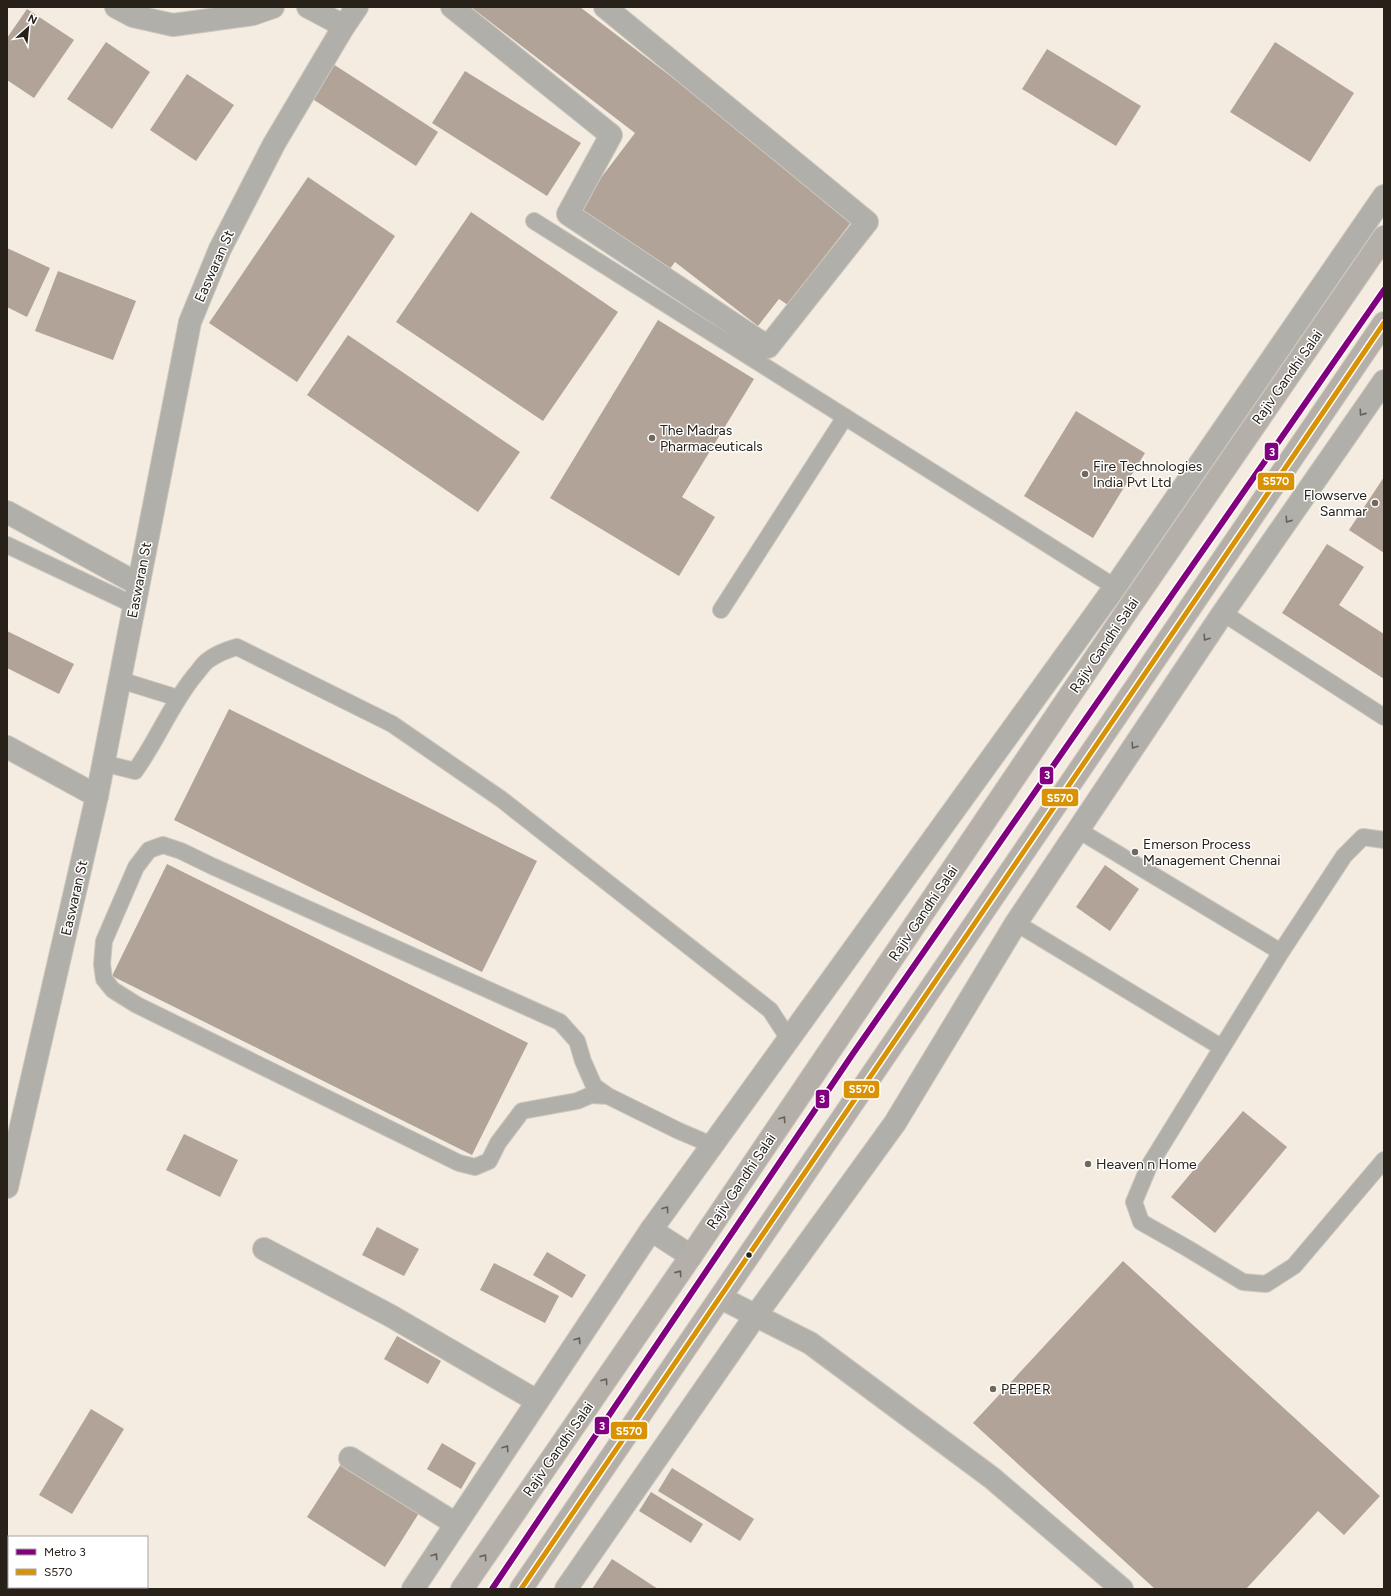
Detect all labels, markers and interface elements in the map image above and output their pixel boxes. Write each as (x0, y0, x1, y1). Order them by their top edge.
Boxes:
north arrow (8, 8, 48, 48)
text: N (26, 12, 39, 27)
street label: Easwaran St (191, 228, 238, 305)
street label: Rajiv Gandhi Salai (1249, 327, 1326, 428)
one-way arrow (1359, 409, 1367, 416)
place label: The Madras Pharmaceuticals (660, 422, 763, 455)
marker: The Madras Pharmaceuticals (647, 433, 657, 443)
line badge: 3 (1264, 442, 1279, 461)
text: 3 (1269, 446, 1275, 459)
place label: Fire Technologies India Pvt Ltd (1093, 458, 1202, 491)
marker: Fire Technologies India Pvt Ltd (1080, 469, 1090, 479)
line badge: S570 (1257, 472, 1295, 491)
text: S570 (1263, 475, 1289, 488)
place label: Flowserve Sanmar (1304, 487, 1367, 520)
marker: Flowserve Sanmar (1370, 498, 1380, 508)
one-way arrow (1286, 515, 1293, 522)
street label: Easwaran St (124, 541, 155, 619)
street label: Rajiv Gandhi Salai (1066, 594, 1143, 696)
one-way arrow (1203, 634, 1211, 641)
one-way arrow (1131, 742, 1139, 749)
line badge: 3 (1039, 766, 1054, 785)
text: 3 (1044, 769, 1050, 782)
line badge: S570 (1041, 788, 1079, 807)
text: S570 (1047, 792, 1073, 805)
place label: Emerson Process Management Chennai (1143, 836, 1280, 869)
marker: Emerson Process Management Chennai (1130, 847, 1140, 857)
street label: Easwaran St (58, 859, 91, 938)
street label: Rajiv Gandhi Salai (885, 862, 962, 964)
line badge: S570 (843, 1080, 880, 1099)
text: S570 (849, 1083, 875, 1096)
line badge: 3 (815, 1089, 830, 1109)
text: 3 (819, 1093, 825, 1106)
one-way arrow (778, 1117, 785, 1124)
street label: Rajiv Gandhi Salai (703, 1130, 780, 1232)
place label: Heaven n Home (1096, 1156, 1197, 1173)
marker: Heaven n Home (1083, 1159, 1093, 1169)
one-way arrow (661, 1206, 668, 1213)
unlabelled marker (744, 1250, 754, 1260)
one-way arrow (674, 1271, 681, 1278)
one-way arrow (573, 1337, 580, 1344)
one-way arrow (600, 1378, 607, 1385)
place label: PEPPER (1001, 1381, 1051, 1398)
marker: PEPPER (988, 1384, 998, 1394)
street label: Rajiv Gandhi Salai (520, 1399, 597, 1500)
line badge: 3 (594, 1416, 610, 1435)
text: 3 (599, 1420, 605, 1433)
line badge: S570 (610, 1421, 648, 1440)
text: S570 (616, 1425, 642, 1438)
one-way arrow (501, 1445, 509, 1452)
legend (8, 1536, 148, 1588)
text: Metro 3 (44, 1545, 86, 1559)
one-way arrow (430, 1554, 437, 1561)
one-way arrow (479, 1554, 487, 1561)
text: S570 (44, 1565, 73, 1579)

